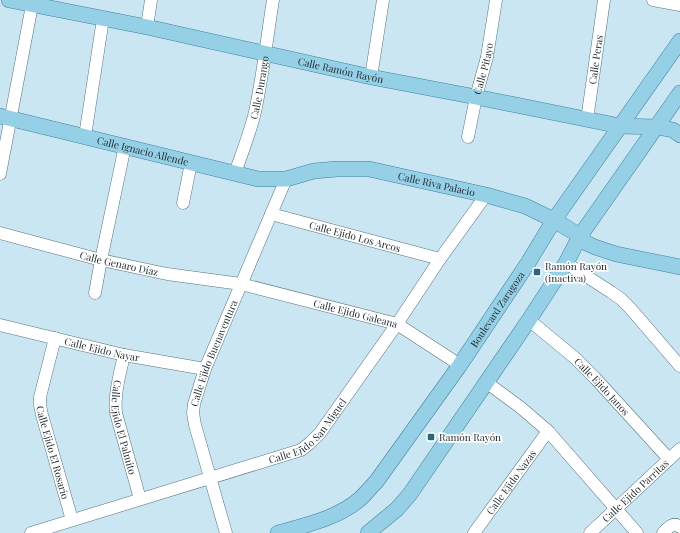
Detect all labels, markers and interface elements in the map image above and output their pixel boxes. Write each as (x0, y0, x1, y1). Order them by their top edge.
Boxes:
street label: Calle Peras (585, 34, 606, 85)
street label: Calle Pitayo (470, 41, 496, 96)
street label: Calle Durango (246, 54, 272, 121)
street label: Calle Ramón Rayón (297, 54, 385, 86)
street label: Calle Ignacio Allende (96, 133, 190, 169)
street label: Calle Riva Palacio (397, 169, 477, 199)
street label: Calle Ejido Los Arcos (308, 218, 402, 255)
street label: Calle Genaro Díaz (78, 248, 160, 279)
place label: Ramón Rayón (inactiva) (545, 259, 607, 285)
marker: Ramón Rayón (inactiva) (532, 267, 542, 277)
street label: Boulevard Zaragoza (467, 268, 528, 350)
street label: Calle Ejido Galeana (312, 296, 399, 331)
street label: Calle Ejido Buenaventura (187, 298, 241, 408)
street label: Calle Ejido Nayar (63, 334, 141, 365)
street label: Calle Ejido Janos (572, 355, 633, 418)
street label: Calle Ejido El Palmito (109, 379, 140, 477)
street label: Calle Ejido San Miguel (267, 395, 349, 467)
street label: Calle Ejido El Rosario (33, 405, 73, 501)
place label: Ramón Rayón (439, 430, 501, 444)
marker: Ramón Rayón (426, 432, 436, 442)
street label: Calle Ejido Nazas (483, 447, 539, 517)
street label: Calle Ejido Parritas (599, 456, 672, 525)

